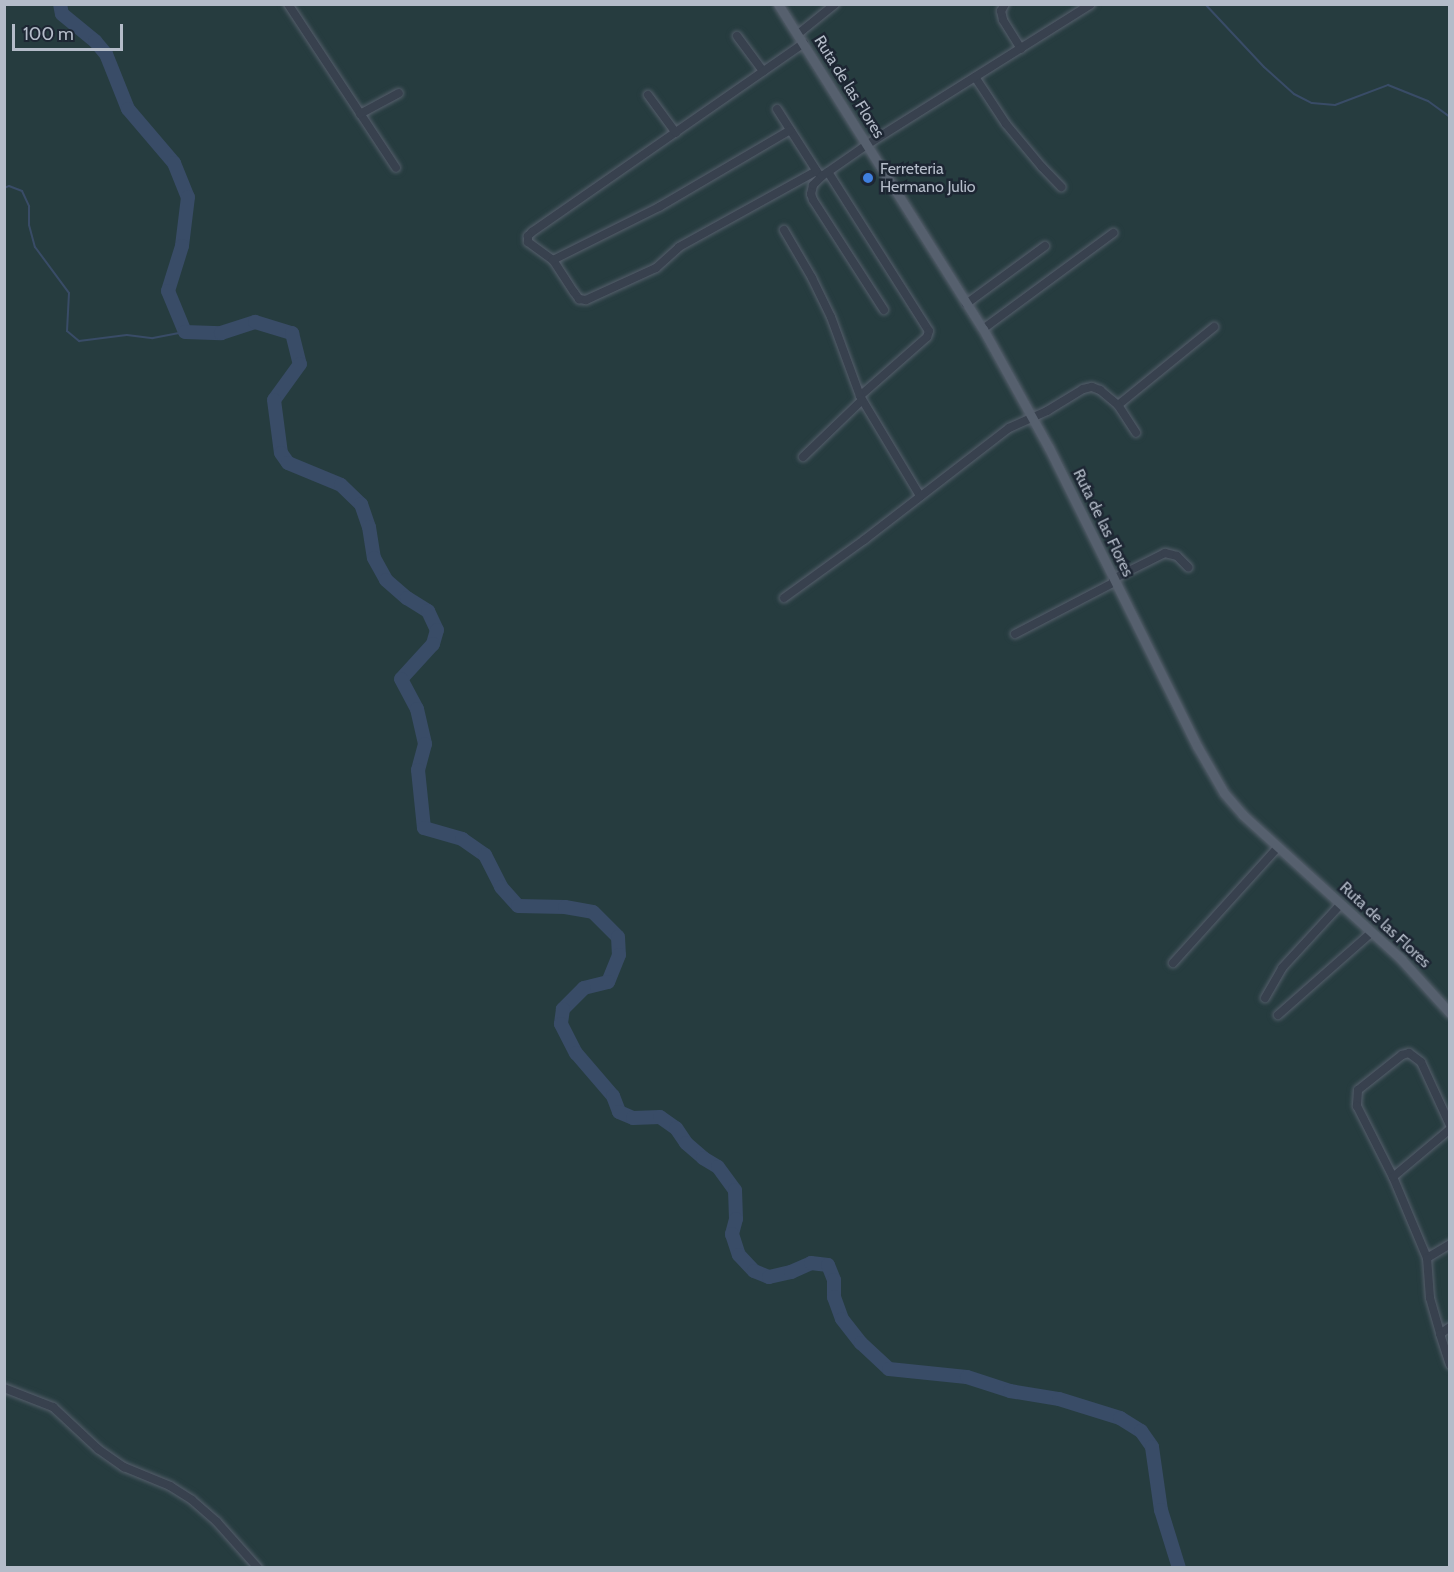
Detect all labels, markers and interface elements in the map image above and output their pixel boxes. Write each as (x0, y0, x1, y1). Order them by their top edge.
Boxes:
scale bar (15, 12, 126, 50)
text: 100 m (23, 23, 74, 45)
street label: Ruta de las Flores (810, 32, 888, 142)
place label: Ferreteria Hermano Julio (880, 159, 976, 197)
marker: Ferreteria Hermano Julio (861, 171, 875, 185)
street label: Ruta de las Flores (1069, 466, 1137, 580)
street label: Ruta de las Flores (1336, 878, 1434, 972)

